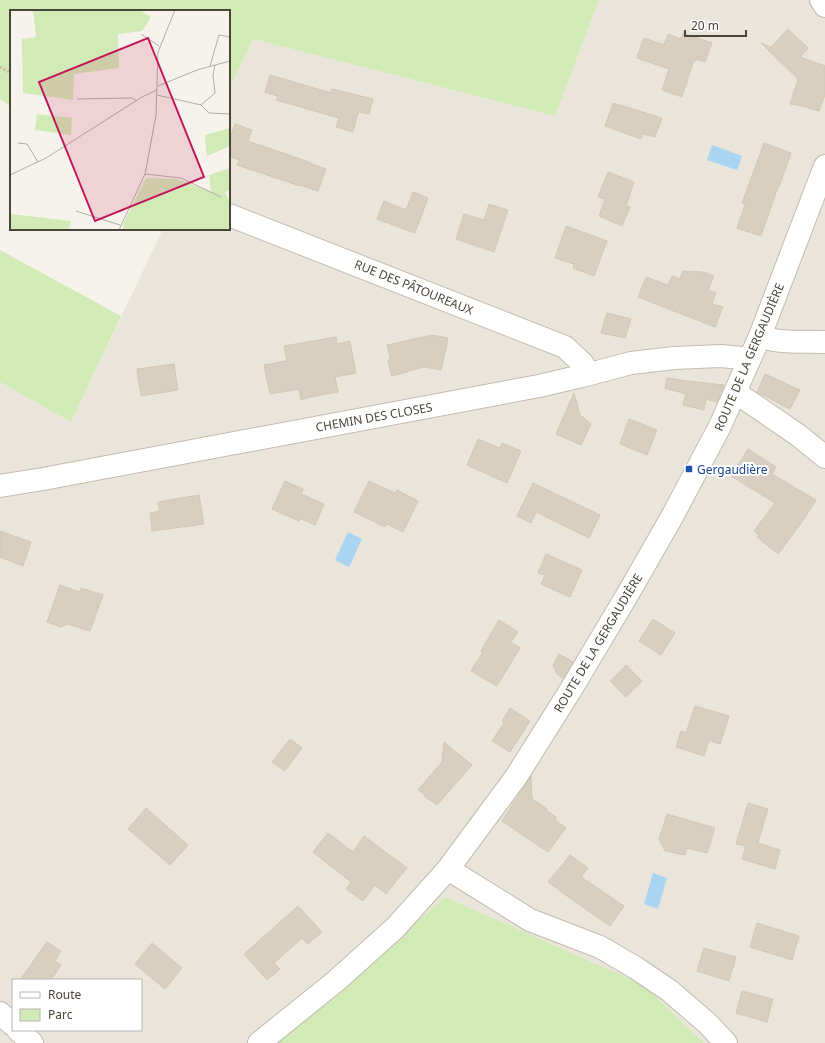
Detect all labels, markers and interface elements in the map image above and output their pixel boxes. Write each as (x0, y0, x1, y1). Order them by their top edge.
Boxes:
inset map (10, 10, 230, 230)
scale bar (685, 12, 746, 38)
text: 20 m (691, 17, 719, 34)
street label: RUE DES PÂTOUREAUX (352, 255, 476, 319)
street label: ROUTE DE LA GERGAUDIÈRE (710, 280, 788, 434)
street label: CHEMIN DES CLOSES (314, 398, 434, 436)
place label: Gergaudière (697, 461, 768, 478)
marker: Gergaudière (684, 464, 694, 474)
street label: ROUTE DE LA GERGAUDIÈRE (550, 570, 646, 716)
legend (12, 979, 142, 1031)
text: Route (48, 986, 81, 1003)
text: Parc (48, 1006, 73, 1023)

